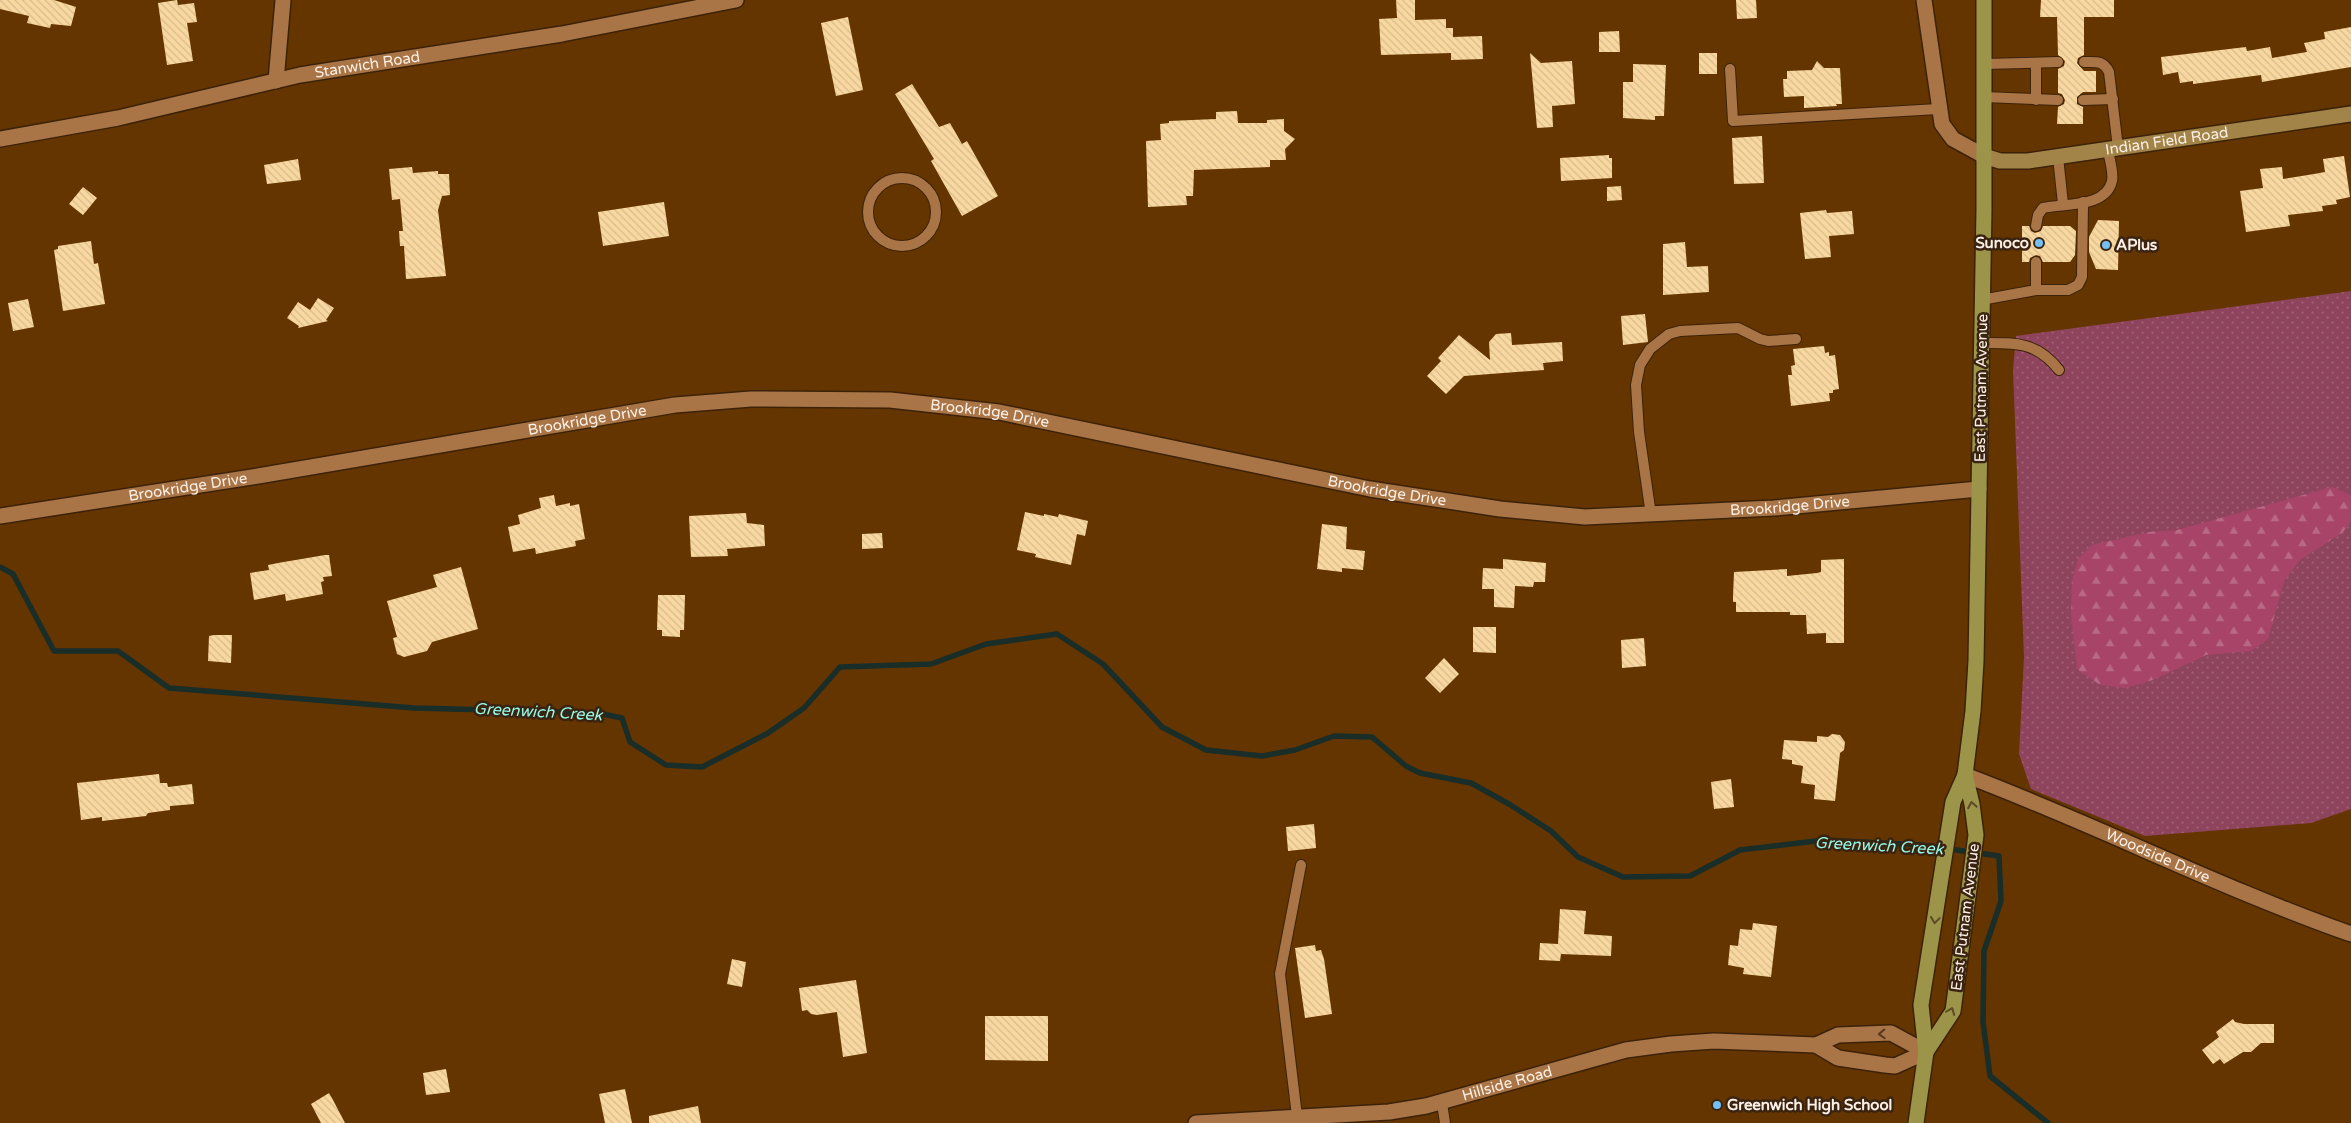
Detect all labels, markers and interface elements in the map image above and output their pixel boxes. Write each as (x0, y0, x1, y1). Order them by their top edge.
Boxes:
street label: Stanwich Road (313, 47, 421, 82)
street label: Indian Field Road (2104, 123, 2229, 159)
place label: Sunoco (1975, 234, 2029, 252)
place label: APlus (2116, 236, 2157, 254)
marker: Sunoco (2033, 237, 2045, 249)
marker: APlus (2100, 239, 2112, 251)
street label: East Putnam Avenue (1971, 314, 1991, 462)
street label: Brookridge Drive (929, 395, 1051, 431)
street label: Brookridge Drive (526, 401, 648, 439)
street label: Brookridge Drive (127, 469, 248, 505)
street label: Brookridge Drive (1326, 471, 1448, 510)
street label: Brookridge Drive (1730, 492, 1851, 519)
water label: Greenwich Creek (473, 699, 604, 725)
one-way arrow (1967, 800, 1977, 809)
street label: Woodside Drive (2103, 825, 2213, 886)
water label: Greenwich Creek (1814, 833, 1945, 859)
street label: East Putnam Avenue (1947, 842, 1983, 992)
one-way arrow (1930, 917, 1941, 925)
one-way arrow (1945, 1007, 1955, 1016)
one-way arrow (1878, 1028, 1886, 1039)
street label: Hillside Road (1460, 1062, 1554, 1104)
place label: Greenwich High School (1727, 1096, 1892, 1115)
marker: Greenwich High School (1711, 1099, 1723, 1111)

